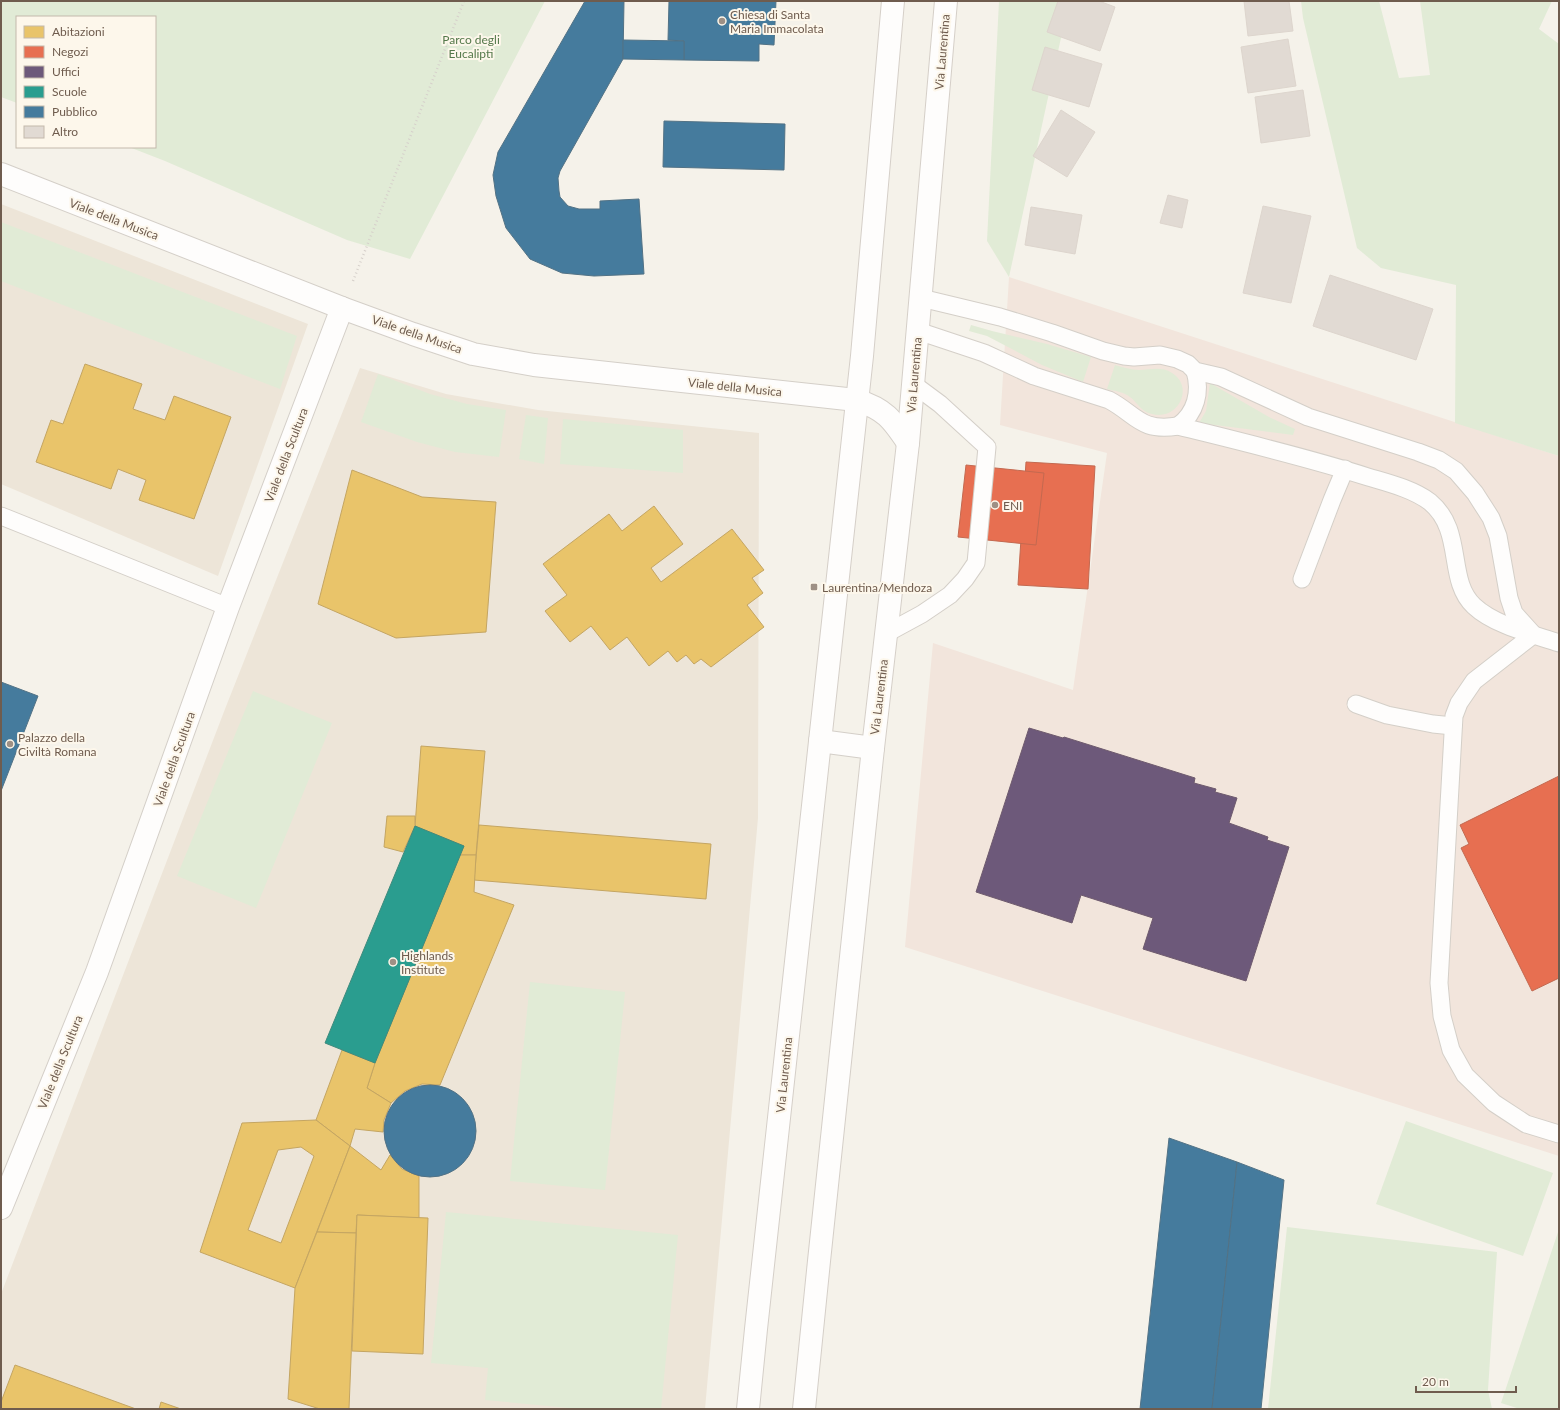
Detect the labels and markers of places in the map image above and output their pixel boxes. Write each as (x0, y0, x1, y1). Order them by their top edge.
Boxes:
place label: Chiesa di Santa Maria Immacolata (730, 7, 824, 36)
marker: Chiesa di Santa Maria Immacolata (717, 16, 727, 26)
place label: ENI (1003, 498, 1022, 513)
marker: ENI (990, 500, 1000, 510)
place label: Laurentina/Mendoza (822, 580, 932, 595)
marker: Laurentina/Mendoza (809, 582, 819, 592)
place label: Palazzo della Civiltà Romana (18, 730, 97, 759)
marker: Palazzo della Civiltà Romana (5, 739, 15, 749)
place label: Highlands Institute (401, 948, 453, 977)
marker: Highlands Institute (388, 957, 398, 967)

